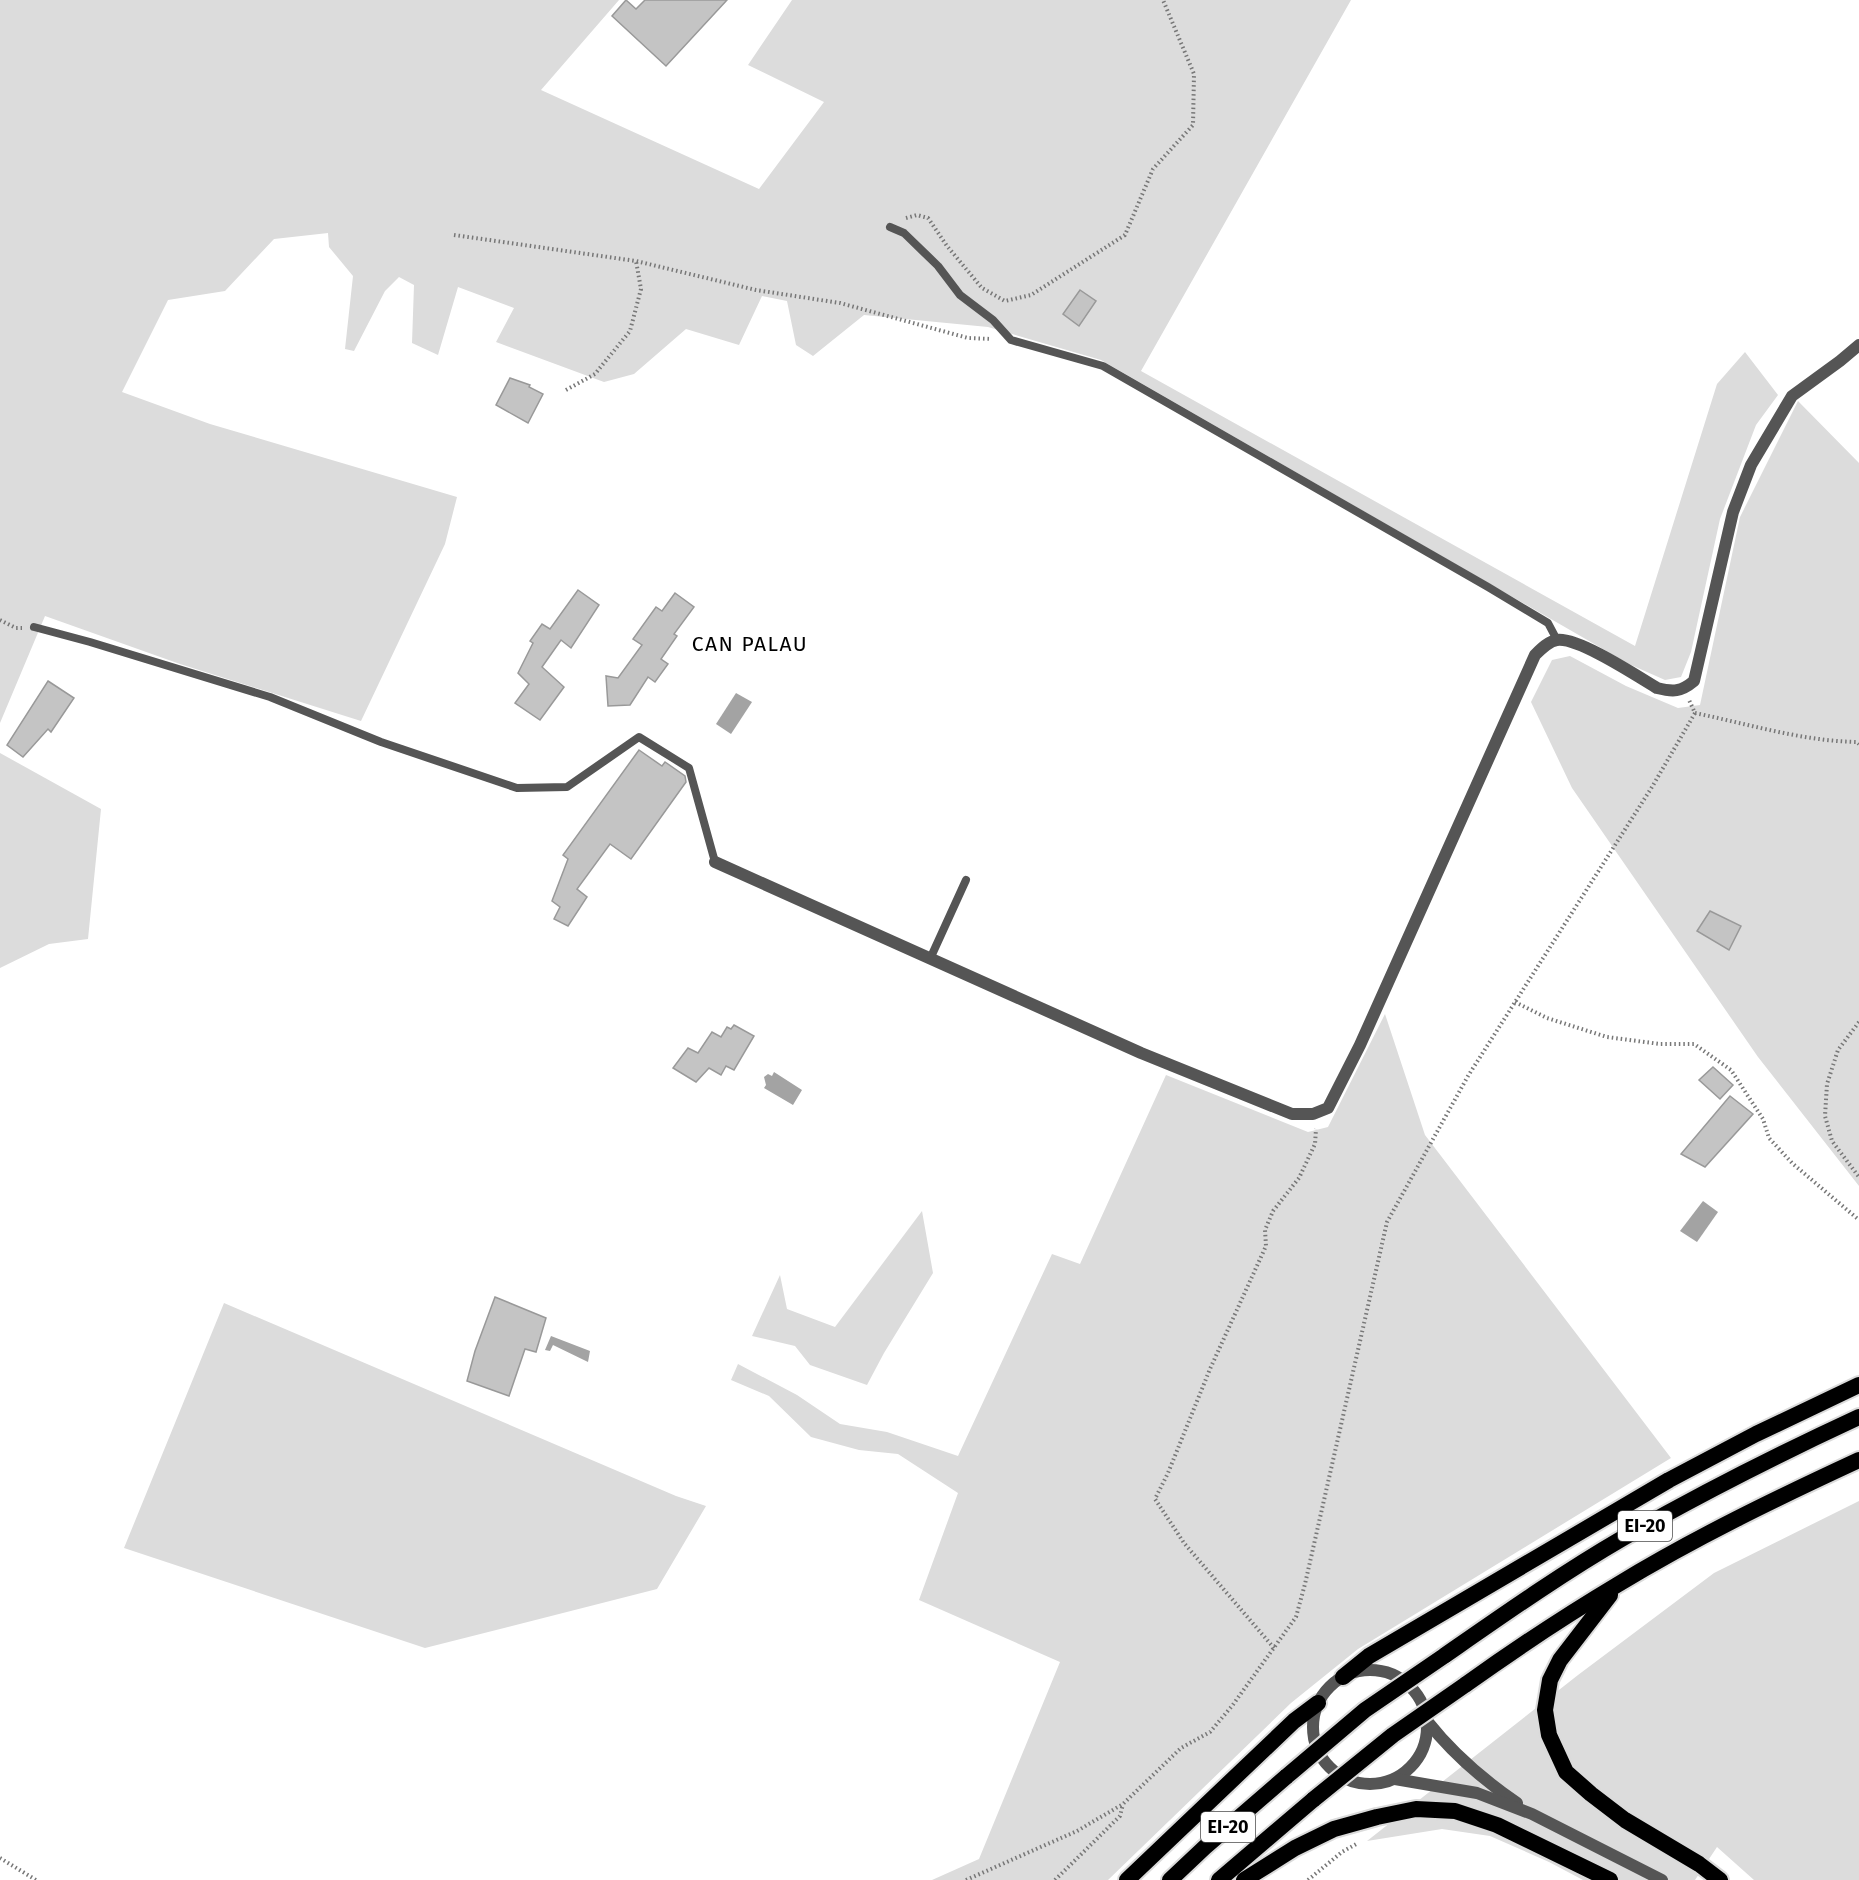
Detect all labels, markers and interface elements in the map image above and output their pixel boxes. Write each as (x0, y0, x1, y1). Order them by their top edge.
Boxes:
district label: CAN PALAU (692, 631, 808, 657)
road number: EI-20 (1618, 1511, 1672, 1541)
road number: EI-20 (1201, 1812, 1255, 1842)

